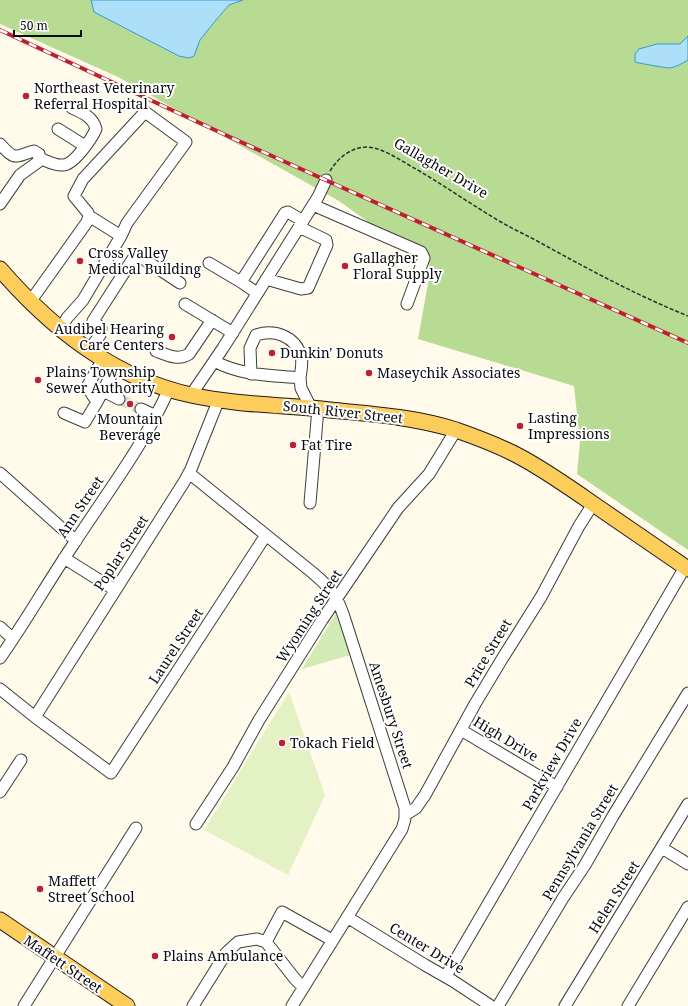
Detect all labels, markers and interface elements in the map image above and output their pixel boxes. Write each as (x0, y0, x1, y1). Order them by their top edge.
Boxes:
scale bar (14, 12, 81, 38)
text: 50 m (20, 17, 48, 34)
place label: Northeast Veterinary Referral Hospital (34, 78, 175, 113)
marker: Northeast Veterinary Referral Hospital (21, 91, 31, 101)
street label: Gallagher Drive (391, 133, 492, 202)
place label: Cross Valley Medical Building (88, 243, 201, 278)
place label: Gallagher Floral Supply (353, 248, 442, 283)
marker: Cross Valley Medical Building (75, 256, 85, 266)
marker: Gallagher Floral Supply (340, 261, 350, 271)
place label: Audibel Hearing Care Centers (54, 319, 164, 354)
marker: Audibel Hearing Care Centers (167, 332, 177, 342)
place label: Dunkin' Donuts (280, 343, 383, 362)
marker: Dunkin' Donuts (267, 348, 277, 358)
place label: Plains Township Sewer Authority (46, 362, 155, 397)
place label: Maseychik Associates (377, 363, 520, 382)
marker: Maseychik Associates (364, 368, 374, 378)
marker: Plains Township Sewer Authority (33, 375, 43, 385)
street label: South River Street (282, 396, 404, 427)
marker: Mountain Beverage (125, 399, 135, 409)
place label: Lasting Impressions (528, 408, 610, 443)
place label: Mountain Beverage (97, 409, 163, 444)
marker: Lasting Impressions (515, 421, 525, 431)
place label: Fat Tire (301, 435, 352, 454)
marker: Fat Tire (288, 440, 298, 450)
street label: Ann Street (52, 472, 107, 541)
street label: Poplar Street (89, 511, 152, 594)
street label: Wyoming Street (271, 565, 346, 666)
street label: Laurel Street (144, 604, 207, 687)
street label: Price Street (460, 615, 515, 690)
street label: Amesbury Street (365, 659, 418, 771)
street label: High Drive (470, 712, 542, 765)
street label: Parkview Drive (517, 714, 586, 813)
place label: Tokach Field (290, 733, 375, 752)
marker: Tokach Field (277, 738, 287, 748)
street label: Pennsylvania Street (537, 780, 622, 903)
street label: Helen Street (584, 857, 643, 937)
place label: Maffett Street School (48, 871, 135, 906)
marker: Maffett Street School (35, 884, 45, 894)
street label: Center Drive (386, 918, 468, 978)
street label: Maffett Street (20, 930, 106, 997)
place label: Plains Ambulance (163, 946, 283, 965)
marker: Plains Ambulance (150, 951, 160, 961)

